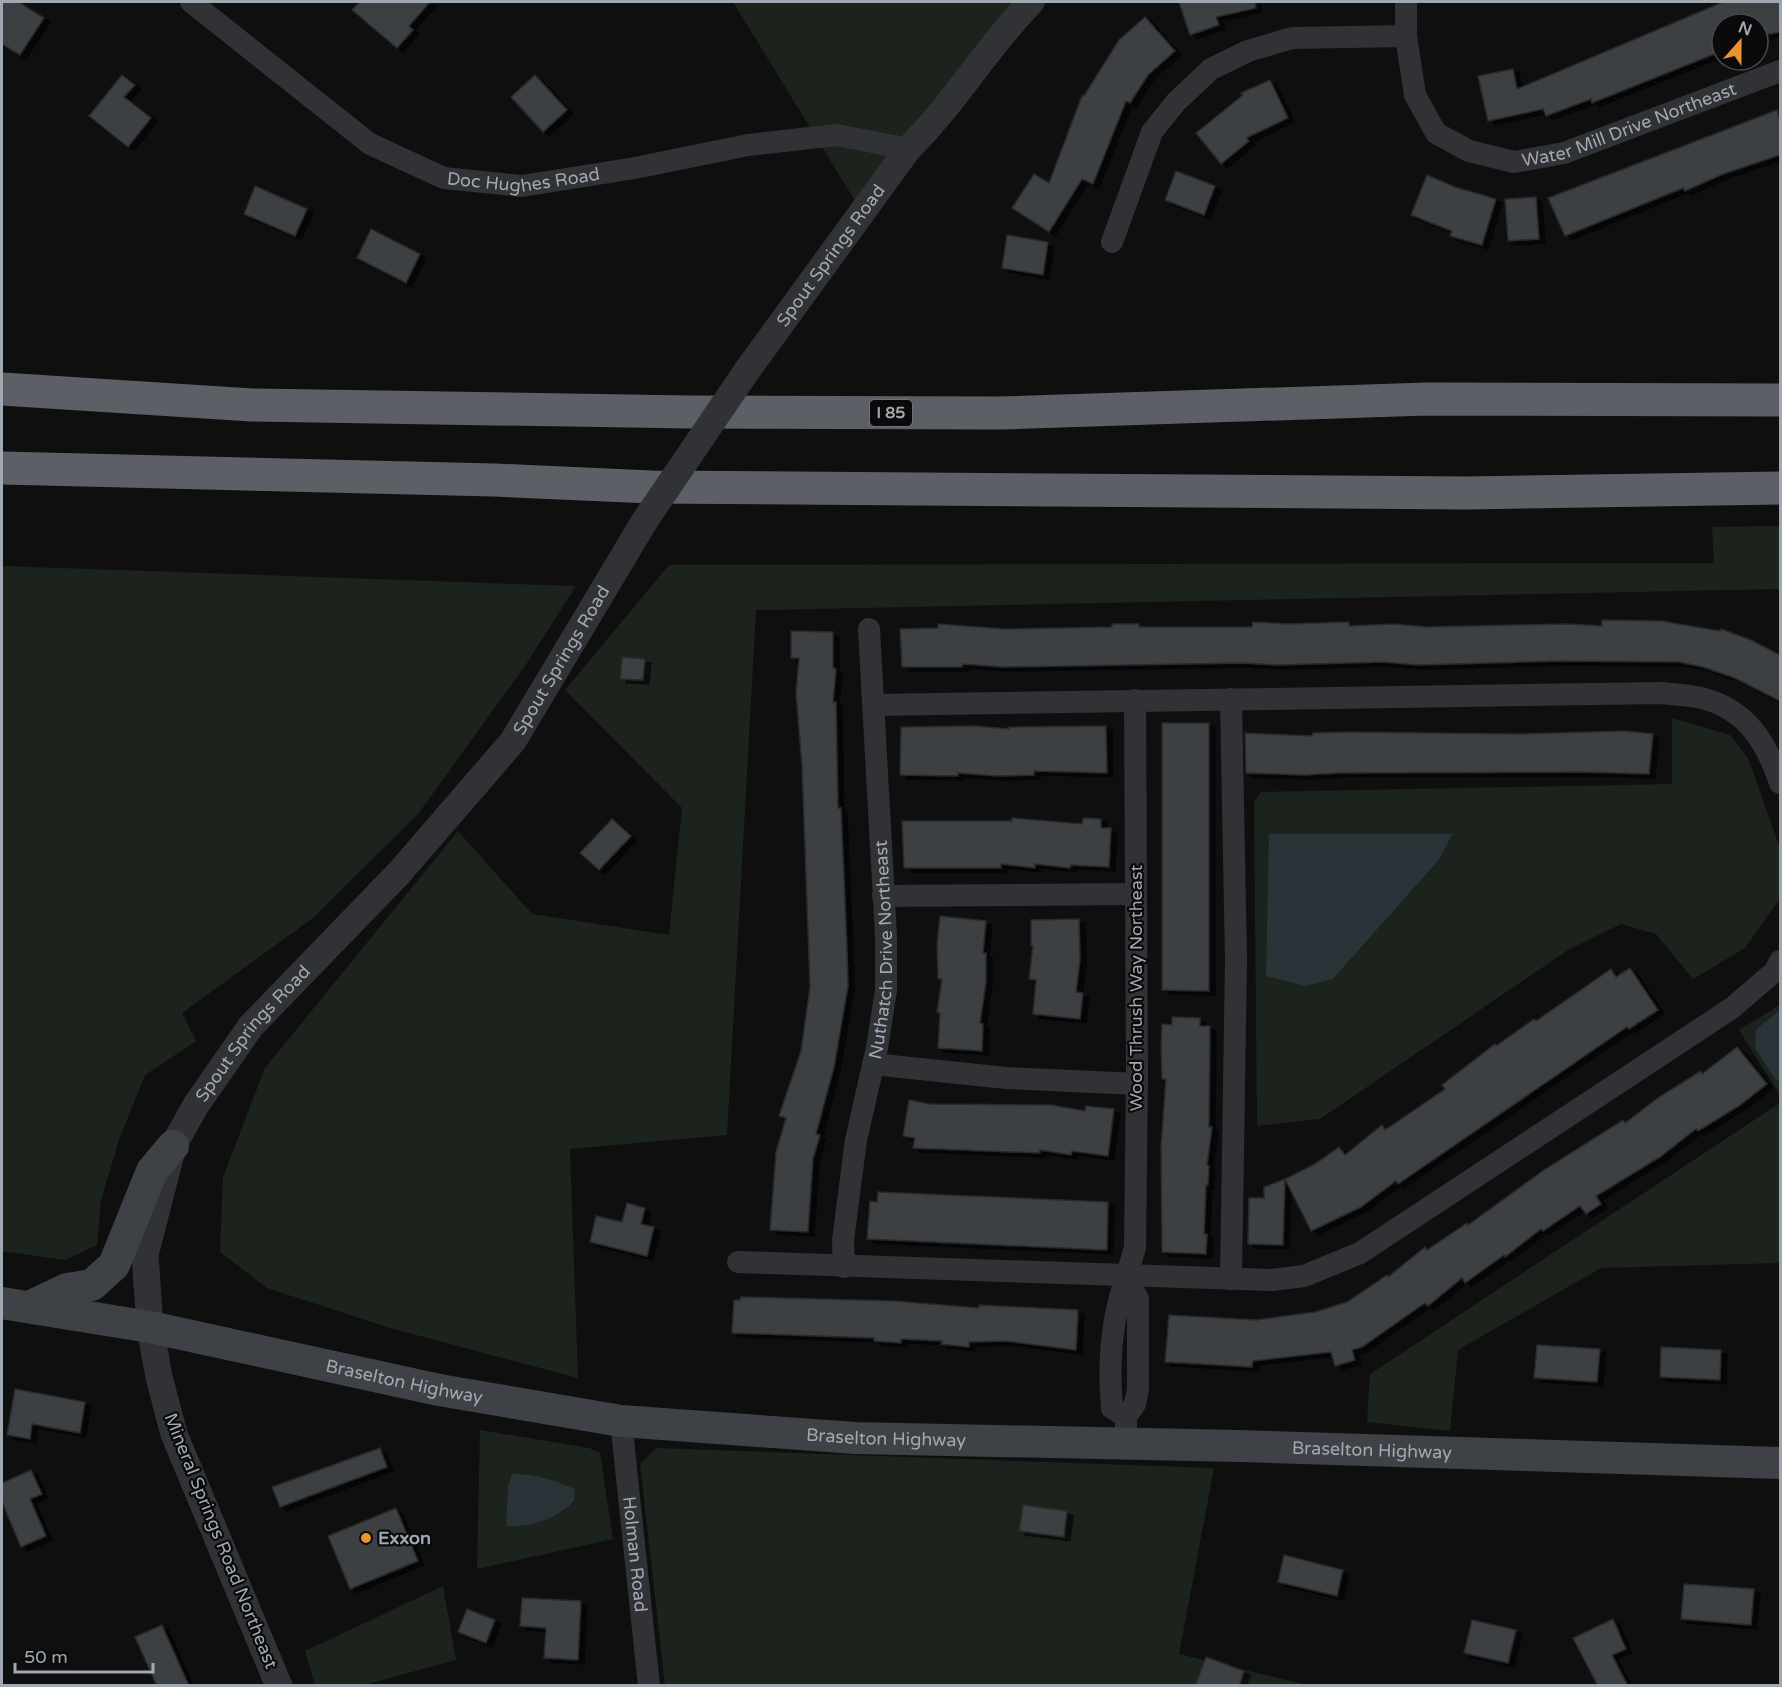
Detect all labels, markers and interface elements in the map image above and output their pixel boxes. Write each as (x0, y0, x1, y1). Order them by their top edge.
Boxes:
north arrow (1710, 12, 1770, 72)
text: N (1735, 17, 1755, 41)
street label: Water Mill Drive Northeast (1520, 78, 1739, 171)
street label: Doc Hughes Road (446, 163, 601, 197)
street label: Spout Springs Road (772, 180, 890, 331)
road number: I 85 (870, 400, 912, 426)
street label: Spout Springs Road (508, 582, 614, 739)
street label: Nuthatch Drive Northeast (864, 839, 897, 1061)
street label: Wood Thrush Way Northeast (1125, 865, 1147, 1111)
street label: Spout Springs Road (191, 960, 315, 1106)
street label: Braselton Highway (324, 1355, 485, 1408)
street label: Mineral Springs Road Northeast (160, 1410, 283, 1672)
street label: Braselton Highway (805, 1423, 967, 1451)
street label: Braselton Highway (1292, 1437, 1453, 1464)
street label: Holman Road (618, 1495, 652, 1613)
place label: Exxon (378, 1527, 431, 1549)
marker: Exxon (359, 1531, 373, 1545)
scale bar (15, 1636, 153, 1674)
text: 50 m (24, 1646, 68, 1668)

